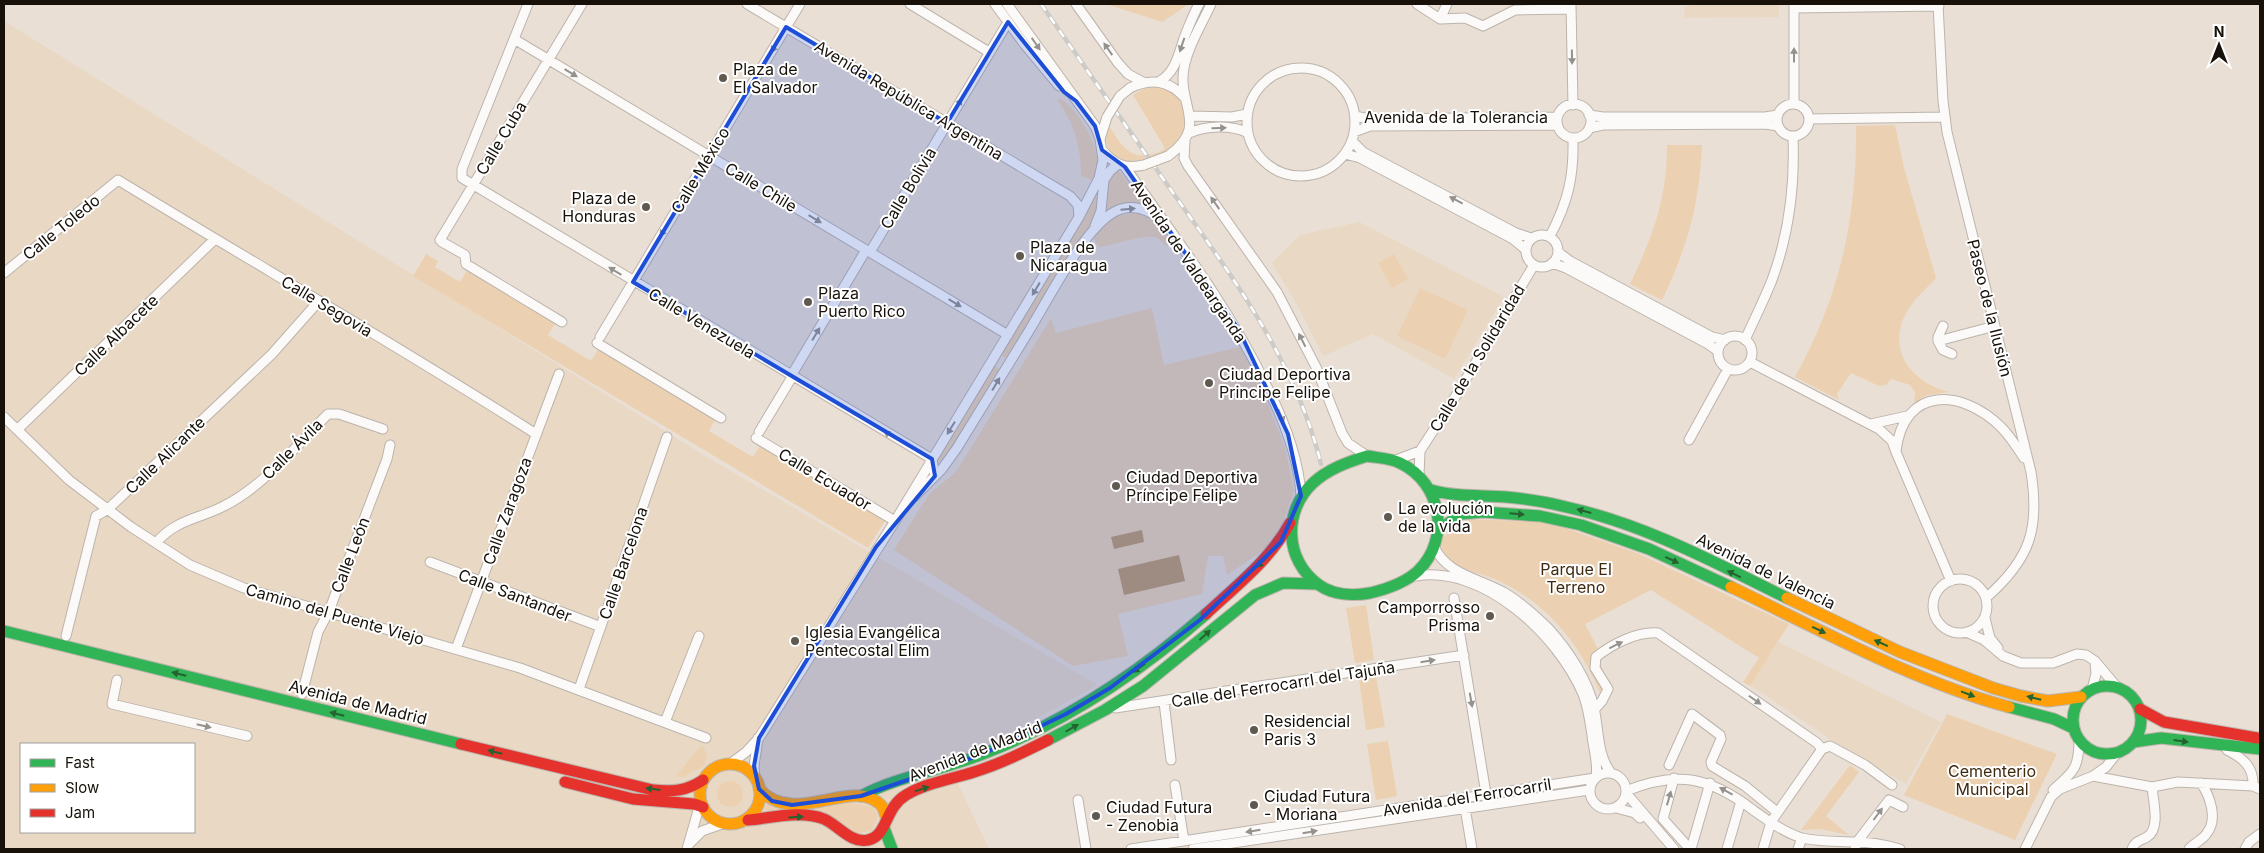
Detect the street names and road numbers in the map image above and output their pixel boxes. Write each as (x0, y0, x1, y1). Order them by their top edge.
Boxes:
street label: Avenida República Argentina (811, 36, 1007, 164)
street label: Calle Cuba (471, 98, 531, 178)
street label: Avenida de la Tolerancia (1364, 107, 1548, 127)
street label: Calle México (666, 123, 734, 217)
street label: Calle Bolivia (876, 143, 940, 233)
street label: Calle Chile (721, 158, 801, 216)
street label: Avenida de Valdearganda (1127, 176, 1251, 346)
street label: Calle Toledo (18, 190, 104, 264)
street label: Paseo de la Ilusión (1963, 237, 2017, 379)
street label: Calle Segovia (278, 271, 376, 341)
street label: Calle de la Solidaridad (1425, 281, 1529, 435)
street label: Calle Venezuela (645, 283, 759, 363)
street label: Calle Albacete (70, 290, 162, 380)
street label: Calle Alicante (121, 412, 209, 498)
street label: Calle Ávila (257, 414, 327, 484)
street label: Calle Ecuador (775, 443, 875, 515)
street label: Calle Zaragoza (478, 454, 536, 568)
street label: Calle Barcelona (594, 504, 652, 622)
street label: Calle León (326, 514, 374, 596)
street label: Avenida de Valencia (1693, 529, 1839, 613)
street label: Calle Santander (455, 564, 575, 626)
street label: Camino del Puente Viejo (243, 579, 427, 649)
street label: Calle del Ferrocarrl del Tajuña (1170, 656, 1396, 712)
street label: Avenida de Madrid (287, 675, 429, 729)
street label: Avenida de Madrid (905, 716, 1045, 786)
street label: Avenida del Ferrocarril (1381, 774, 1553, 820)

